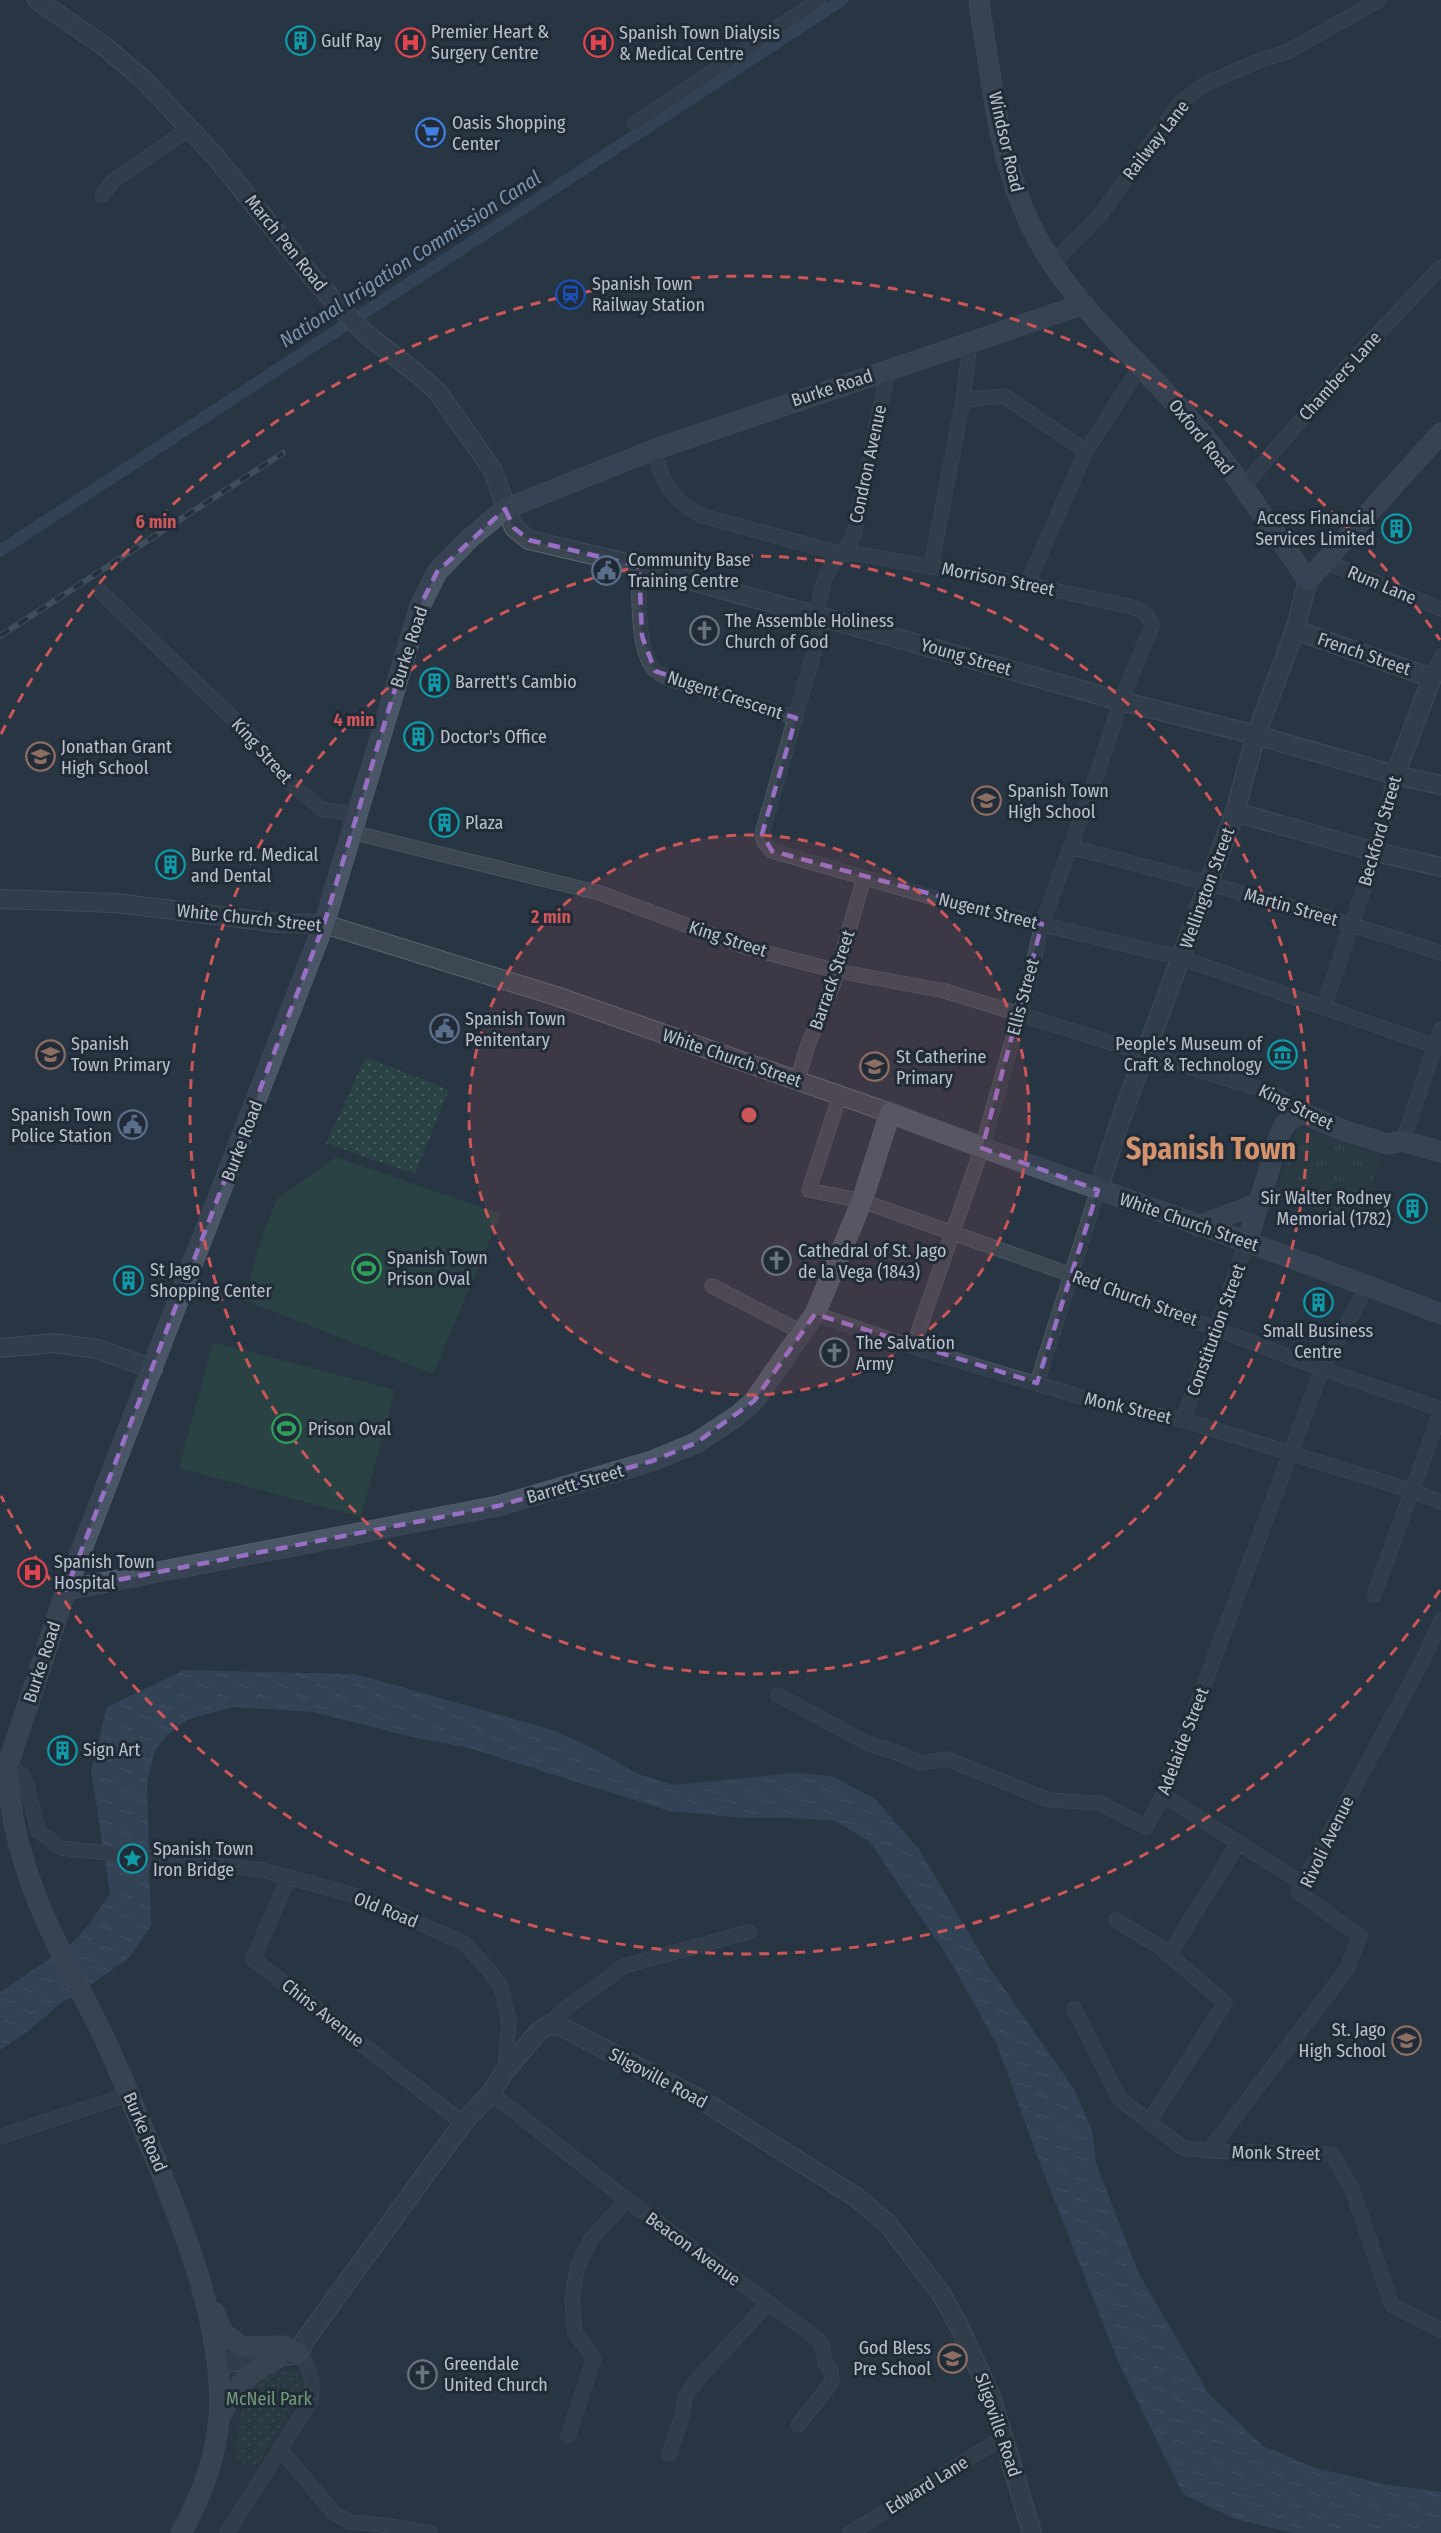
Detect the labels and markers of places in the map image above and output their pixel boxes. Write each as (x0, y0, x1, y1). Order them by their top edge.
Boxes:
place label: Premier Heart & Surgery Centre (431, 21, 549, 64)
place label: Spanish Town Dialysis & Medical Centre (619, 22, 780, 65)
building icon: Gulf Ray (284, 25, 316, 57)
hospital icon: Premier Heart & Surgery Centre (394, 26, 426, 58)
hospital icon: Spanish Town Dialysis & Medical Centre (582, 27, 614, 59)
place label: Gulf Ray (321, 30, 381, 52)
place label: Oasis Shopping Center (452, 112, 566, 155)
supermarket icon: Oasis Shopping Center (415, 117, 447, 149)
place label: Spanish Town Railway Station (592, 273, 705, 316)
station icon: Spanish Town Railway Station (555, 278, 587, 310)
place label: Access Financial Services Limited (1255, 507, 1375, 550)
building icon: Access Financial Services Limited (1380, 512, 1412, 544)
place label: Community Base Training Centre (628, 549, 751, 592)
public building icon: Community Base Training Centre (591, 554, 623, 586)
place label: The Assemble Holiness Church of God (725, 610, 894, 653)
church icon: The Assemble Holiness Church of God (688, 615, 720, 647)
building icon: Barrett's Cambio (418, 666, 450, 698)
place label: Barrett's Cambio (455, 671, 577, 693)
building icon: Doctor's Office (403, 721, 435, 753)
place label: Doctor's Office (440, 726, 547, 748)
place label: Jonathan Grant High School (61, 736, 172, 779)
school or university icon: Jonathan Grant High School (24, 741, 56, 773)
place label: Spanish Town High School (1008, 780, 1109, 823)
school or university icon: Spanish Town High School (971, 785, 1003, 817)
building icon: Plaza (428, 807, 460, 839)
place label: Plaza (465, 812, 504, 834)
place label: Burke rd. Medical and Dental (191, 844, 318, 887)
building icon: Burke rd. Medical and Dental (154, 849, 186, 881)
place label: Spanish Town Penitentary (465, 1008, 566, 1051)
public building icon: Spanish Town Penitentary (428, 1013, 460, 1045)
place label: Spanish Town Primary (71, 1033, 170, 1076)
place label: People's Museum of Craft & Technology (1115, 1033, 1263, 1076)
school or university icon: Spanish Town Primary (34, 1038, 66, 1070)
museum icon: People's Museum of Craft & Technology (1267, 1038, 1299, 1070)
place label: St Catherine Primary (896, 1046, 986, 1089)
school or university icon: St Catherine Primary (859, 1051, 891, 1083)
place label: Spanish Town Police Station (11, 1104, 112, 1147)
centre of rings (739, 1105, 759, 1125)
public building icon: Spanish Town Police Station (117, 1109, 149, 1141)
place label: Sir Walter Rodney Memorial (1782) (1261, 1187, 1391, 1230)
building icon: Sir Walter Rodney Memorial (1782) (1396, 1192, 1428, 1224)
place label: Cathedral of St. Jago de la Vega (1843) (798, 1240, 946, 1283)
church icon: Cathedral of St. Jago de la Vega (1843) (761, 1245, 793, 1277)
place label: Spanish Town Prison Oval (387, 1247, 488, 1290)
sports icon: Spanish Town Prison Oval (350, 1252, 382, 1284)
place label: St Jago Shopping Center (150, 1259, 272, 1302)
building icon: St Jago Shopping Center (113, 1264, 145, 1296)
building icon: Small Business Centre (1302, 1286, 1334, 1318)
place label: Small Business Centre (1263, 1320, 1373, 1363)
place label: The Salvation Army (856, 1332, 955, 1375)
church icon: The Salvation Army (819, 1337, 851, 1369)
sports icon: Prison Oval (271, 1413, 303, 1445)
place label: Prison Oval (308, 1418, 391, 1440)
place label: Spanish Town Hospital (54, 1551, 155, 1594)
hospital icon: Spanish Town Hospital (17, 1556, 49, 1588)
building icon: Sign Art (46, 1734, 78, 1766)
place label: Sign Art (83, 1739, 140, 1761)
place label: Spanish Town Iron Bridge (153, 1838, 254, 1881)
place icon: Spanish Town Iron Bridge (116, 1843, 148, 1875)
place label: St. Jago High School (1299, 2019, 1386, 2062)
school or university icon: St. Jago High School (1391, 2024, 1423, 2056)
place label: God Bless Pre School (853, 2337, 931, 2380)
school or university icon: God Bless Pre School (936, 2342, 968, 2374)
place label: Greendale United Church (444, 2353, 548, 2396)
church icon: Greendale United Church (407, 2358, 439, 2390)

